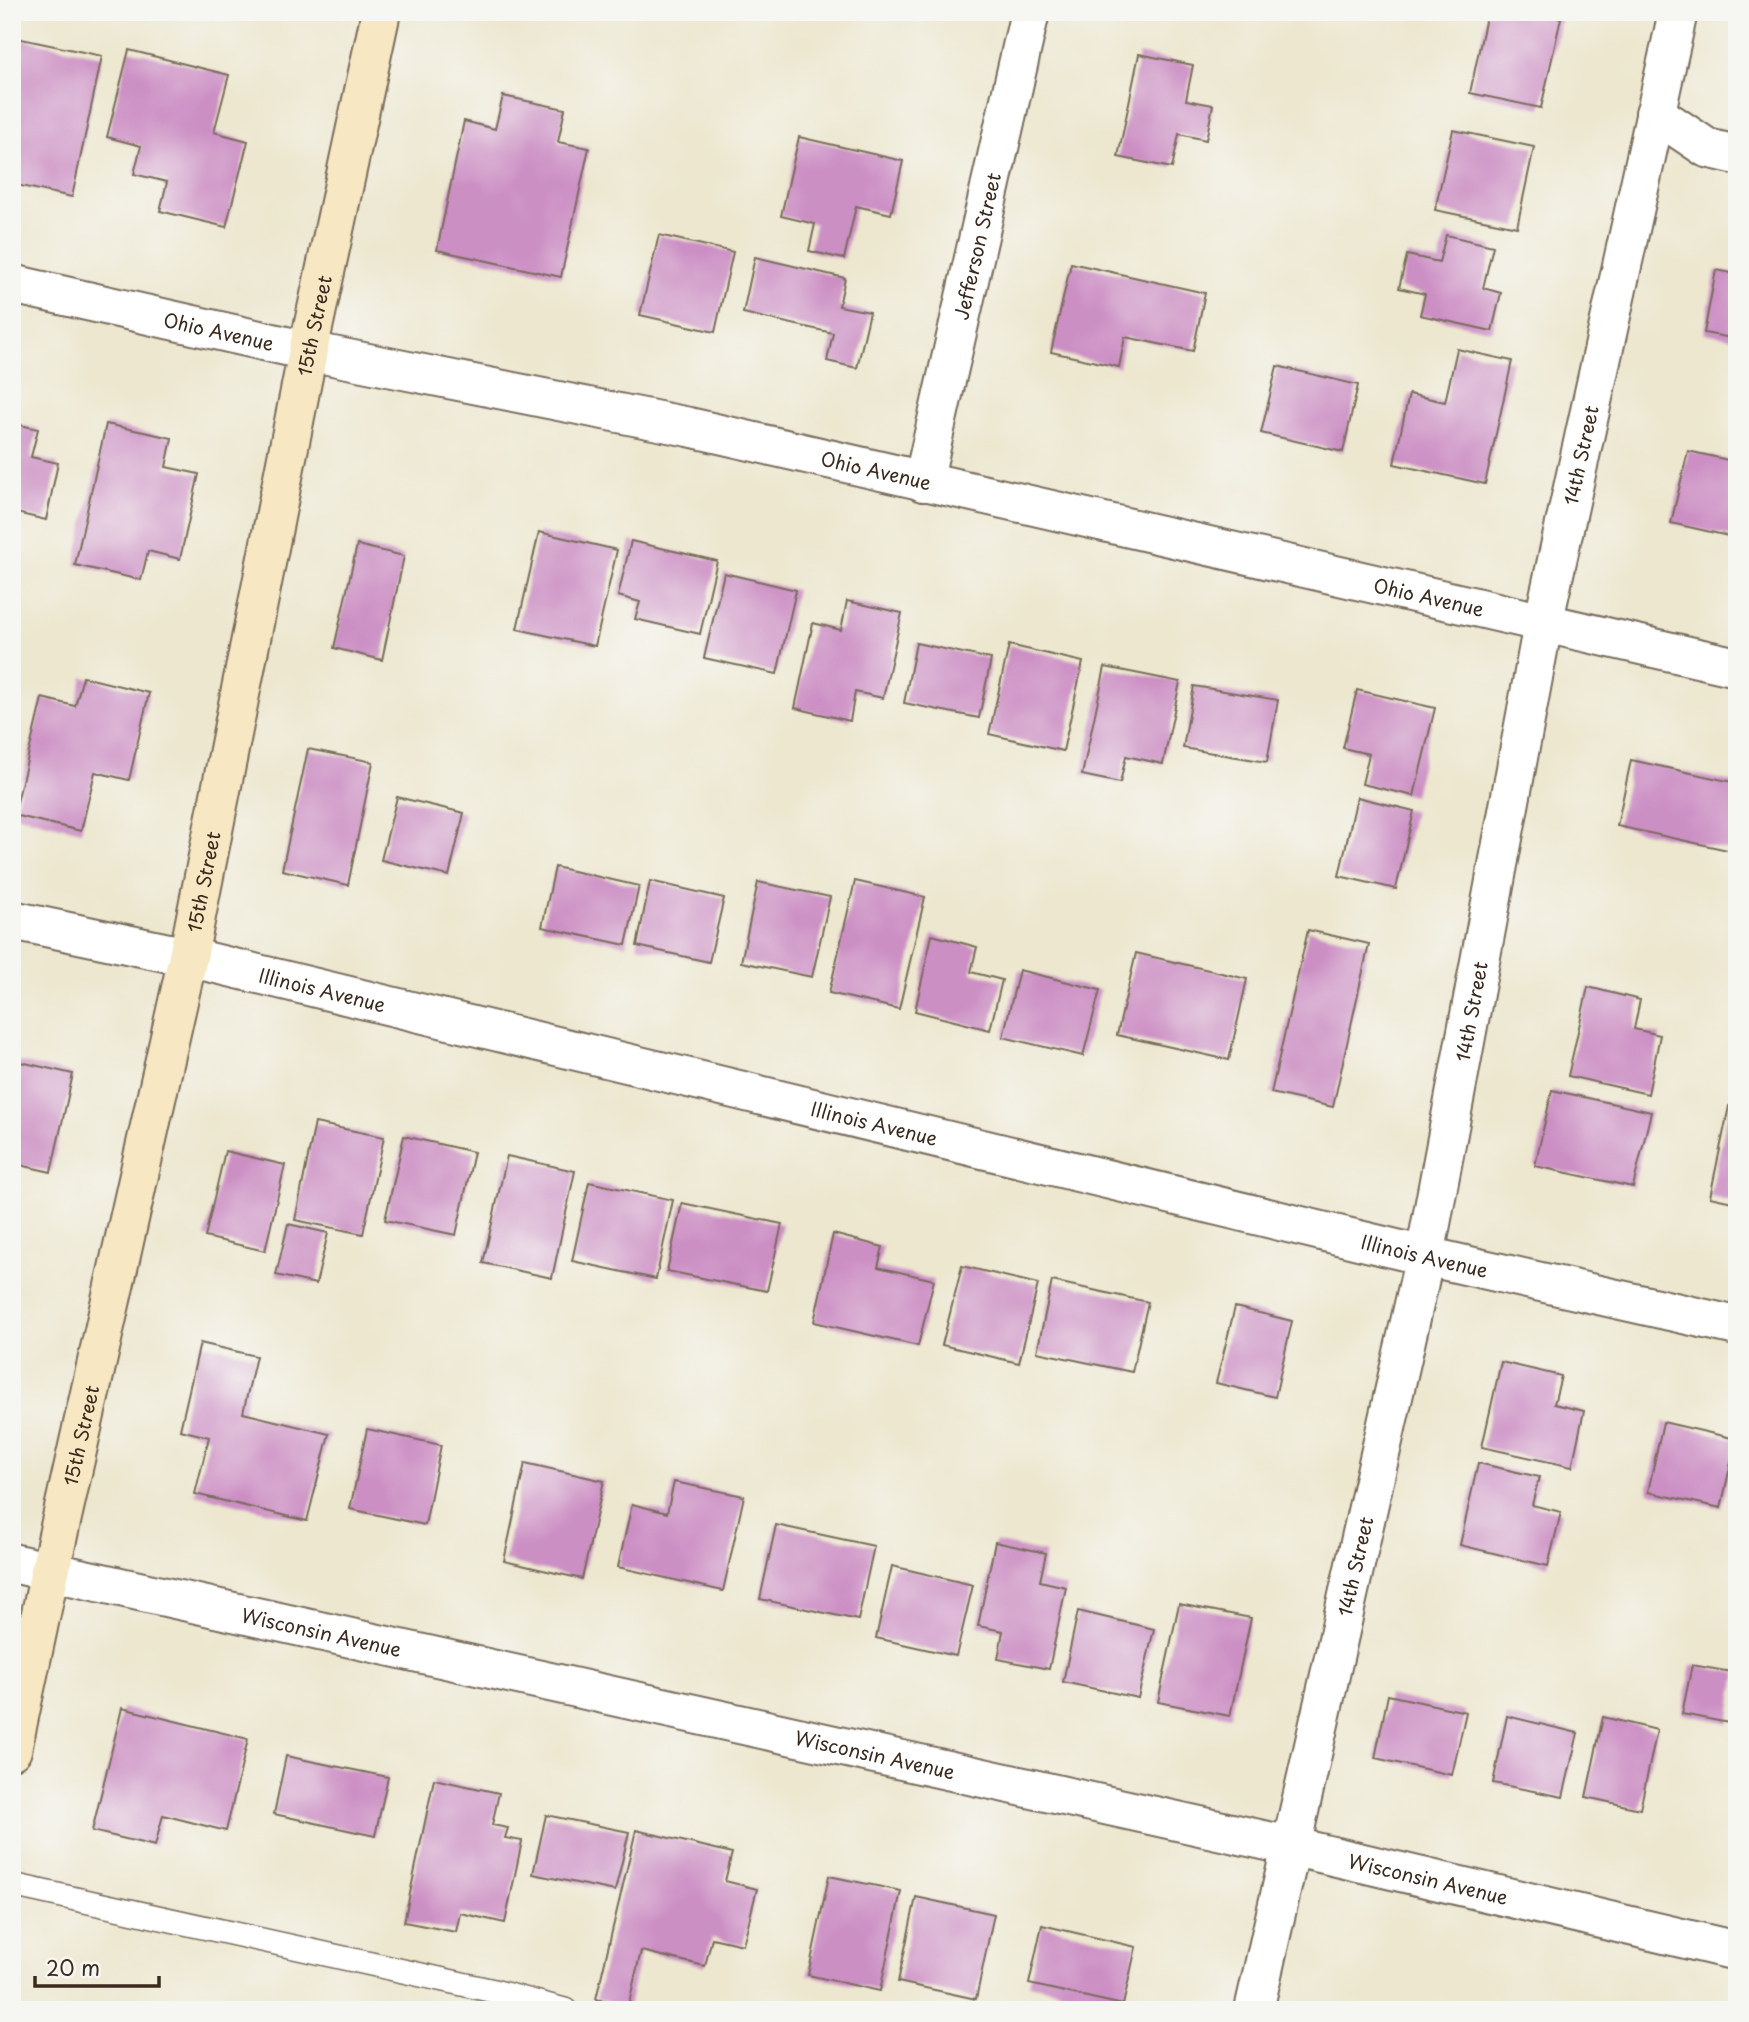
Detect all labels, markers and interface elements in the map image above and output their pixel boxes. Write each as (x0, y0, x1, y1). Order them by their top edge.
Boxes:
street label: Jefferson Street (946, 169, 1007, 322)
street label: 15th Street (289, 272, 338, 379)
street label: Ohio Avenue (161, 305, 277, 357)
street label: 14th Street (1556, 402, 1605, 508)
street label: Ohio Avenue (818, 444, 934, 496)
street label: Ohio Avenue (1371, 570, 1487, 623)
street label: 15th Street (179, 829, 227, 935)
street label: 14th Street (1448, 959, 1494, 1064)
street label: Illinois Avenue (256, 961, 388, 1018)
street label: Illinois Avenue (808, 1094, 941, 1152)
street label: Illinois Avenue (1358, 1227, 1491, 1284)
street label: 15th Street (56, 1382, 105, 1488)
street label: 14th Street (1330, 1514, 1380, 1619)
street label: Wisconsin Avenue (239, 1600, 404, 1663)
street label: Wisconsin Avenue (792, 1723, 958, 1785)
street label: Wisconsin Avenue (1346, 1846, 1511, 1911)
scale bar (35, 1945, 159, 1989)
text: 20 m (46, 1951, 100, 1983)

